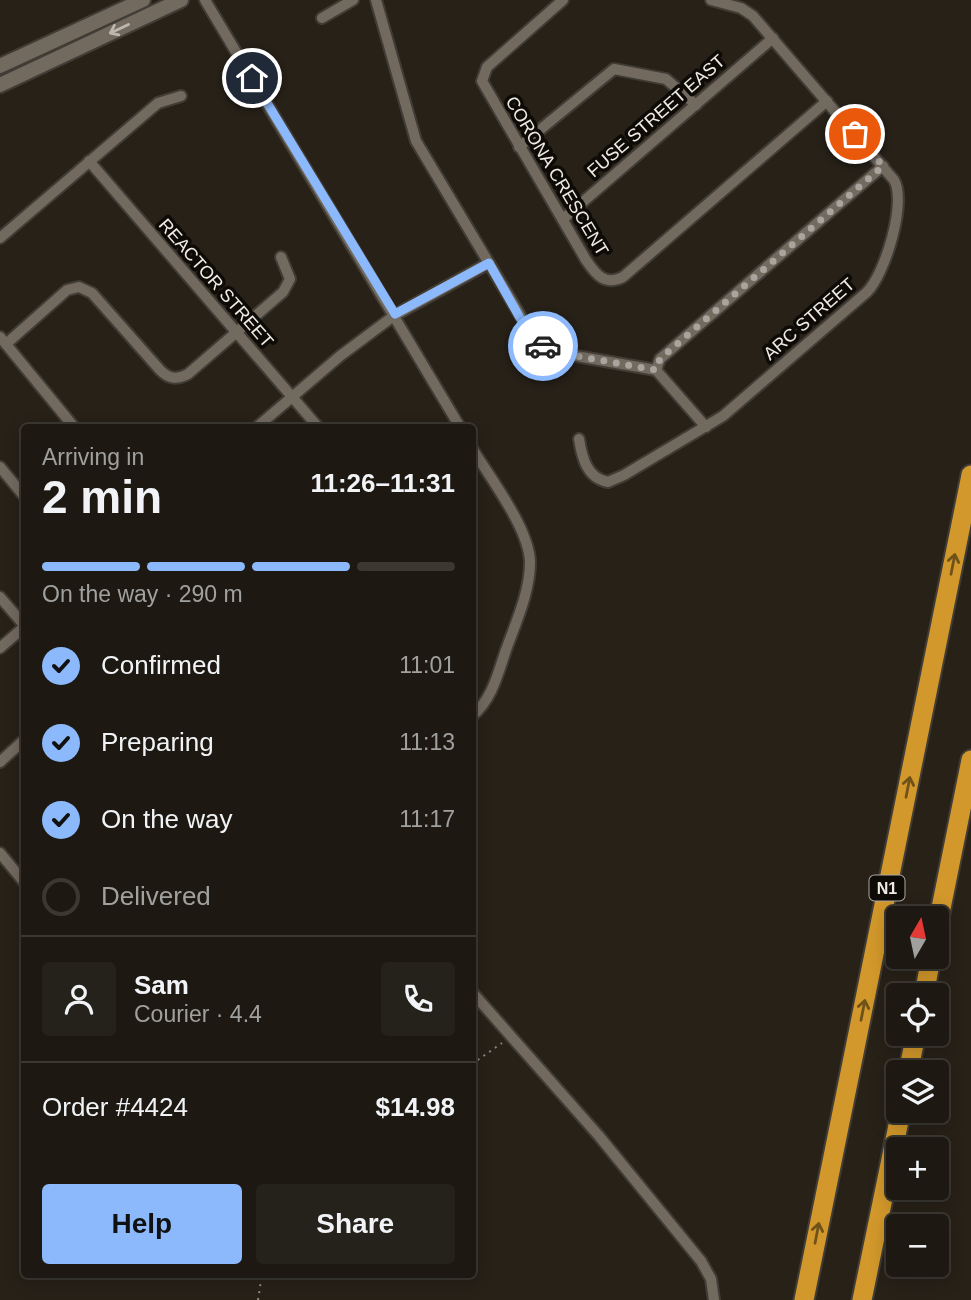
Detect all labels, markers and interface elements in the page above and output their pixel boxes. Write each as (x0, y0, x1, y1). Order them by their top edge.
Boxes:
one-way arrow (109, 23, 130, 36)
pin (222, 48, 282, 108)
street label: FUSE STREET EAST (583, 51, 729, 181)
icon: home (233, 59, 271, 97)
street label: CORONA CRESCENT (502, 93, 612, 259)
pin (825, 104, 885, 164)
icon: bag (836, 115, 874, 153)
street label: REACTOR STREET (155, 215, 277, 351)
street label: ARC STREET (759, 274, 859, 364)
courier (508, 311, 578, 381)
icon: car (524, 327, 562, 365)
text: Arriving in (42, 444, 144, 470)
text: 11:26–11:31 (310, 468, 455, 498)
text: 2 min (42, 471, 162, 523)
one-way arrow (947, 553, 961, 576)
text: On the way · 290 m (42, 581, 243, 607)
icon: check (42, 647, 80, 685)
text: Confirmed (101, 650, 221, 680)
text: 11:01 (399, 652, 455, 678)
icon: check (42, 724, 80, 762)
text: Preparing (101, 727, 214, 757)
text: 11:13 (399, 729, 455, 755)
one-way arrow (901, 776, 915, 799)
icon: check (42, 801, 80, 839)
text: On the way (101, 804, 233, 834)
text: 11:17 (399, 806, 455, 832)
road number: N1 (870, 876, 904, 900)
text: Delivered (101, 881, 211, 911)
north arrow (886, 906, 948, 970)
map controls (886, 906, 949, 1277)
button: person (42, 962, 116, 1036)
button: phone (381, 962, 455, 1036)
text: Sam (134, 970, 189, 1000)
button: locate (886, 983, 949, 1046)
one-way arrow (856, 999, 870, 1022)
text: Courier · 4.4 (134, 1001, 262, 1027)
button: layers (886, 1060, 949, 1123)
text: Order #4424 (42, 1092, 188, 1122)
text: $14.98 (375, 1092, 455, 1122)
button: + (886, 1137, 949, 1200)
button: Help (42, 1184, 242, 1264)
button: Share (256, 1184, 455, 1264)
button: − (886, 1214, 949, 1277)
one-way arrow (811, 1222, 825, 1245)

